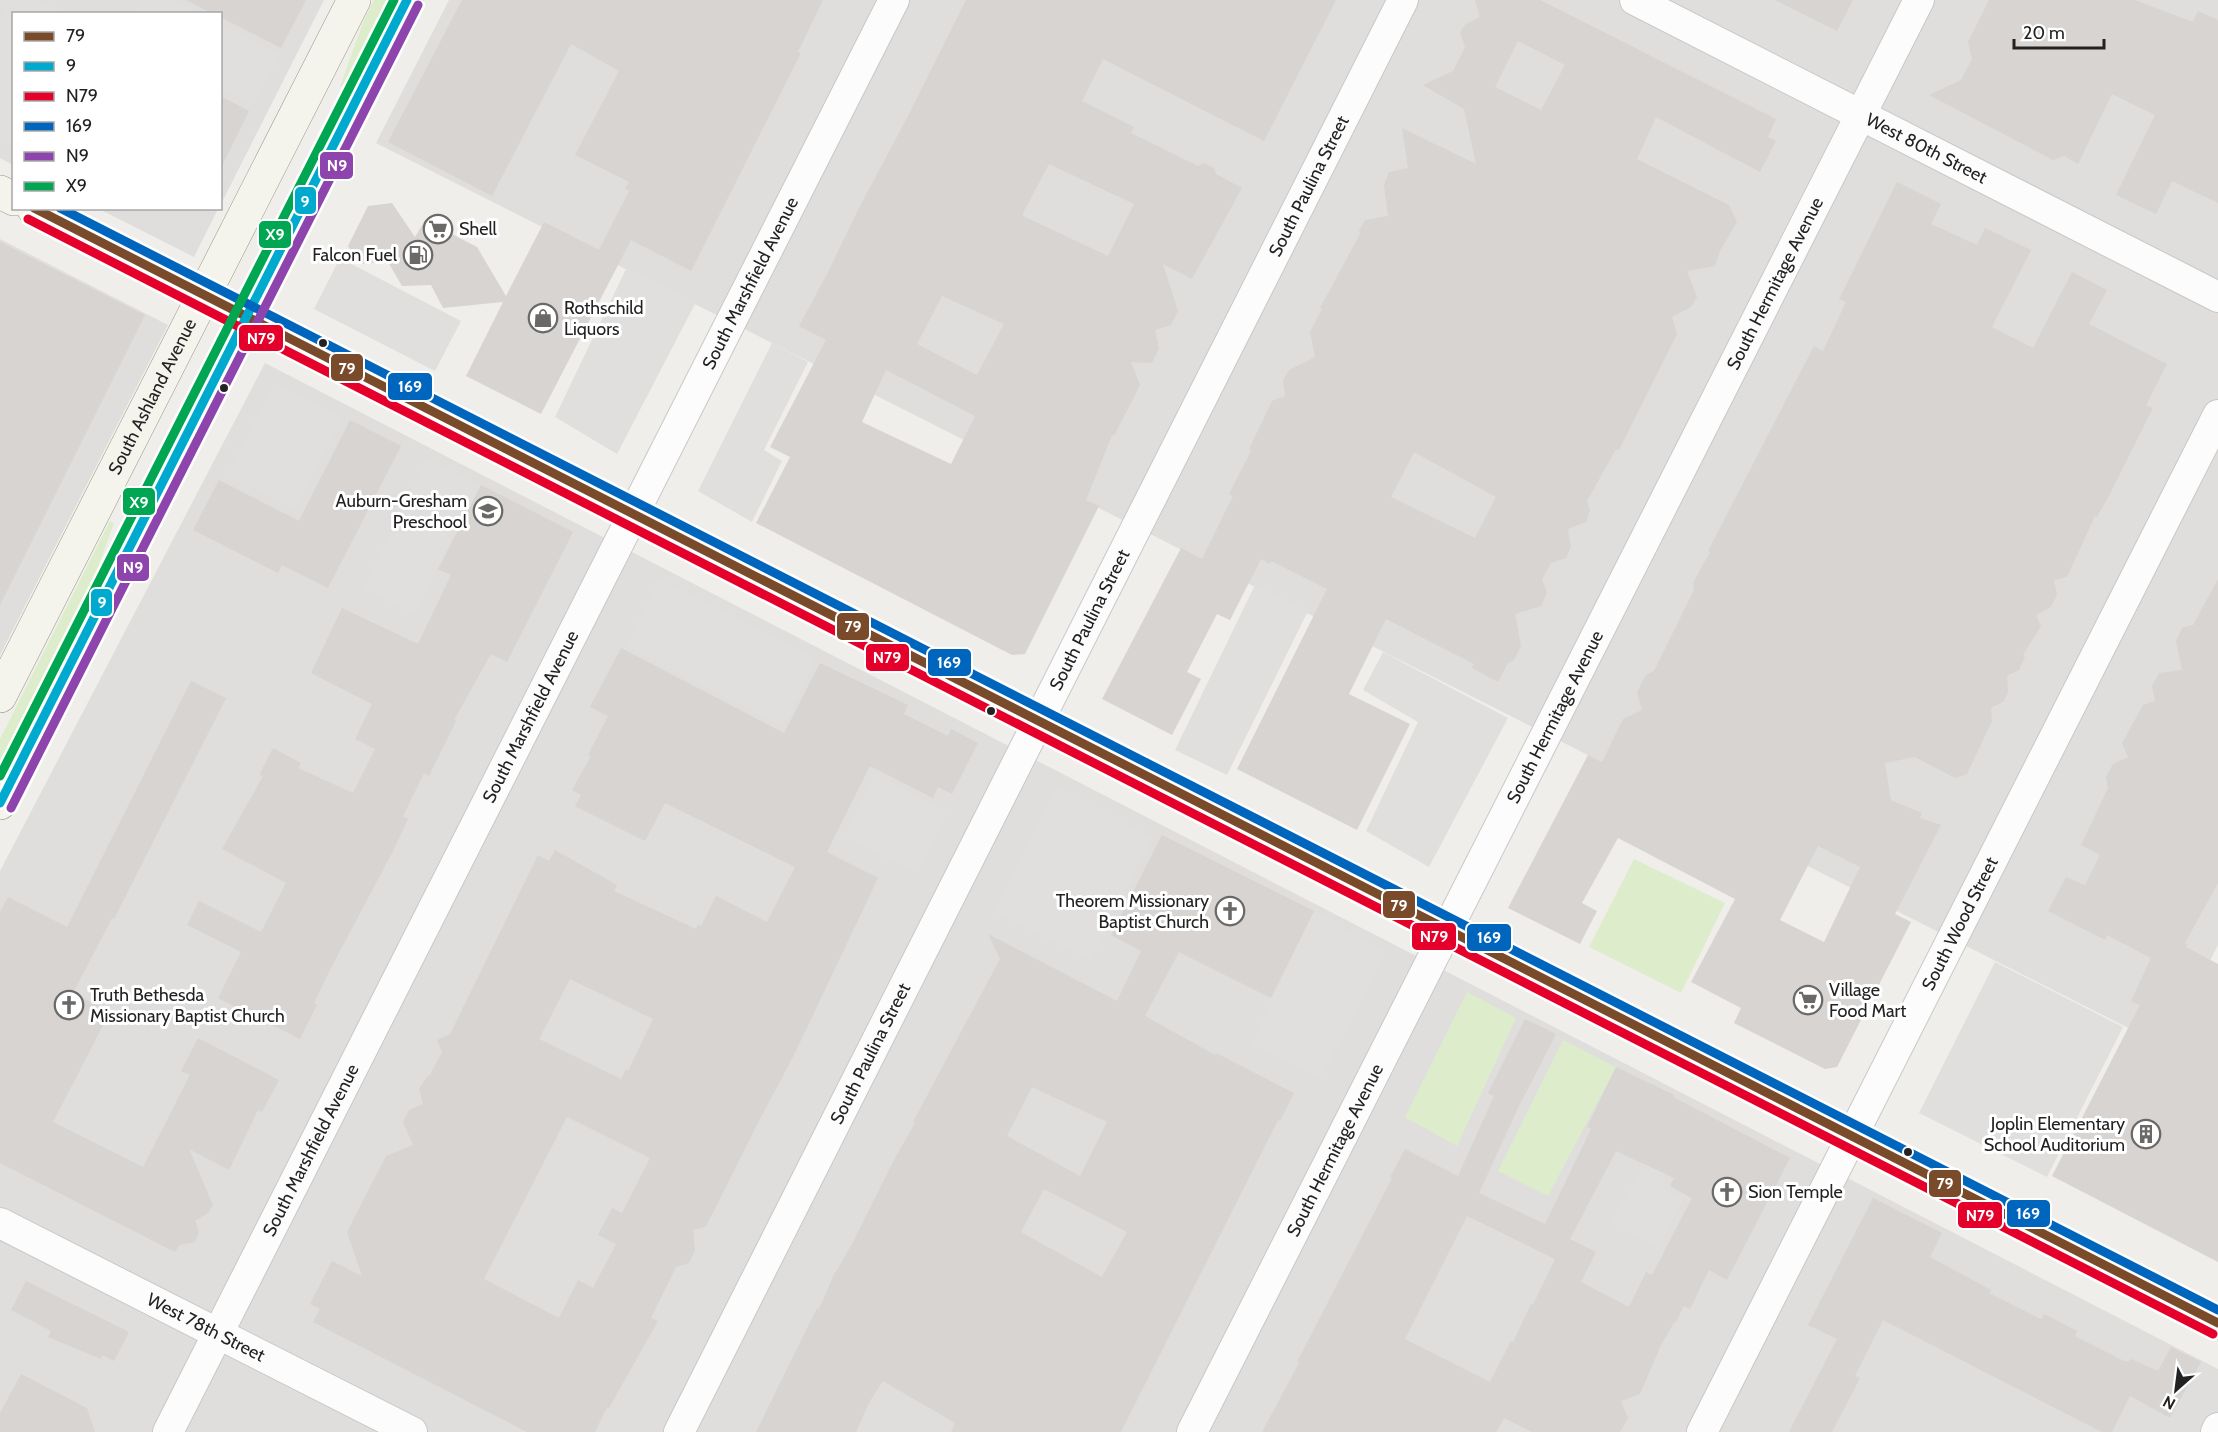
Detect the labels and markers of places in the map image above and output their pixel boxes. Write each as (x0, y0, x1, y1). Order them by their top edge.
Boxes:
supermarket icon: Shell (422, 213, 454, 245)
place label: Shell (459, 218, 498, 240)
fuel station icon: Falcon Fuel (402, 239, 434, 271)
place label: Falcon Fuel (312, 244, 398, 266)
place label: Rothschild Liquors (564, 297, 643, 340)
shop icon: Rothschild Liquors (527, 302, 559, 334)
unlabelled marker (317, 337, 329, 349)
unlabelled marker (218, 382, 230, 394)
place label: Auburn-Gresham Preschool (336, 490, 468, 533)
school or university icon: Auburn-Gresham Preschool (472, 495, 504, 527)
unlabelled marker (985, 705, 997, 717)
place label: Theorem Missionary Baptist Church (1056, 890, 1209, 933)
church icon: Theorem Missionary Baptist Church (1214, 895, 1246, 927)
place label: Village Food Mart (1829, 979, 1906, 1022)
place label: Truth Bethesda Missionary Baptist Church (90, 984, 285, 1027)
supermarket icon: Village Food Mart (1792, 984, 1824, 1016)
church icon: Truth Bethesda Missionary Baptist Church (53, 989, 85, 1021)
place label: Joplin Elementary School Auditorium (1984, 1113, 2125, 1156)
building icon: Joplin Elementary School Auditorium (2130, 1118, 2162, 1150)
unlabelled marker (1902, 1146, 1914, 1158)
church icon: Sion Temple (1711, 1176, 1743, 1208)
place label: Sion Temple (1748, 1181, 1843, 1203)

